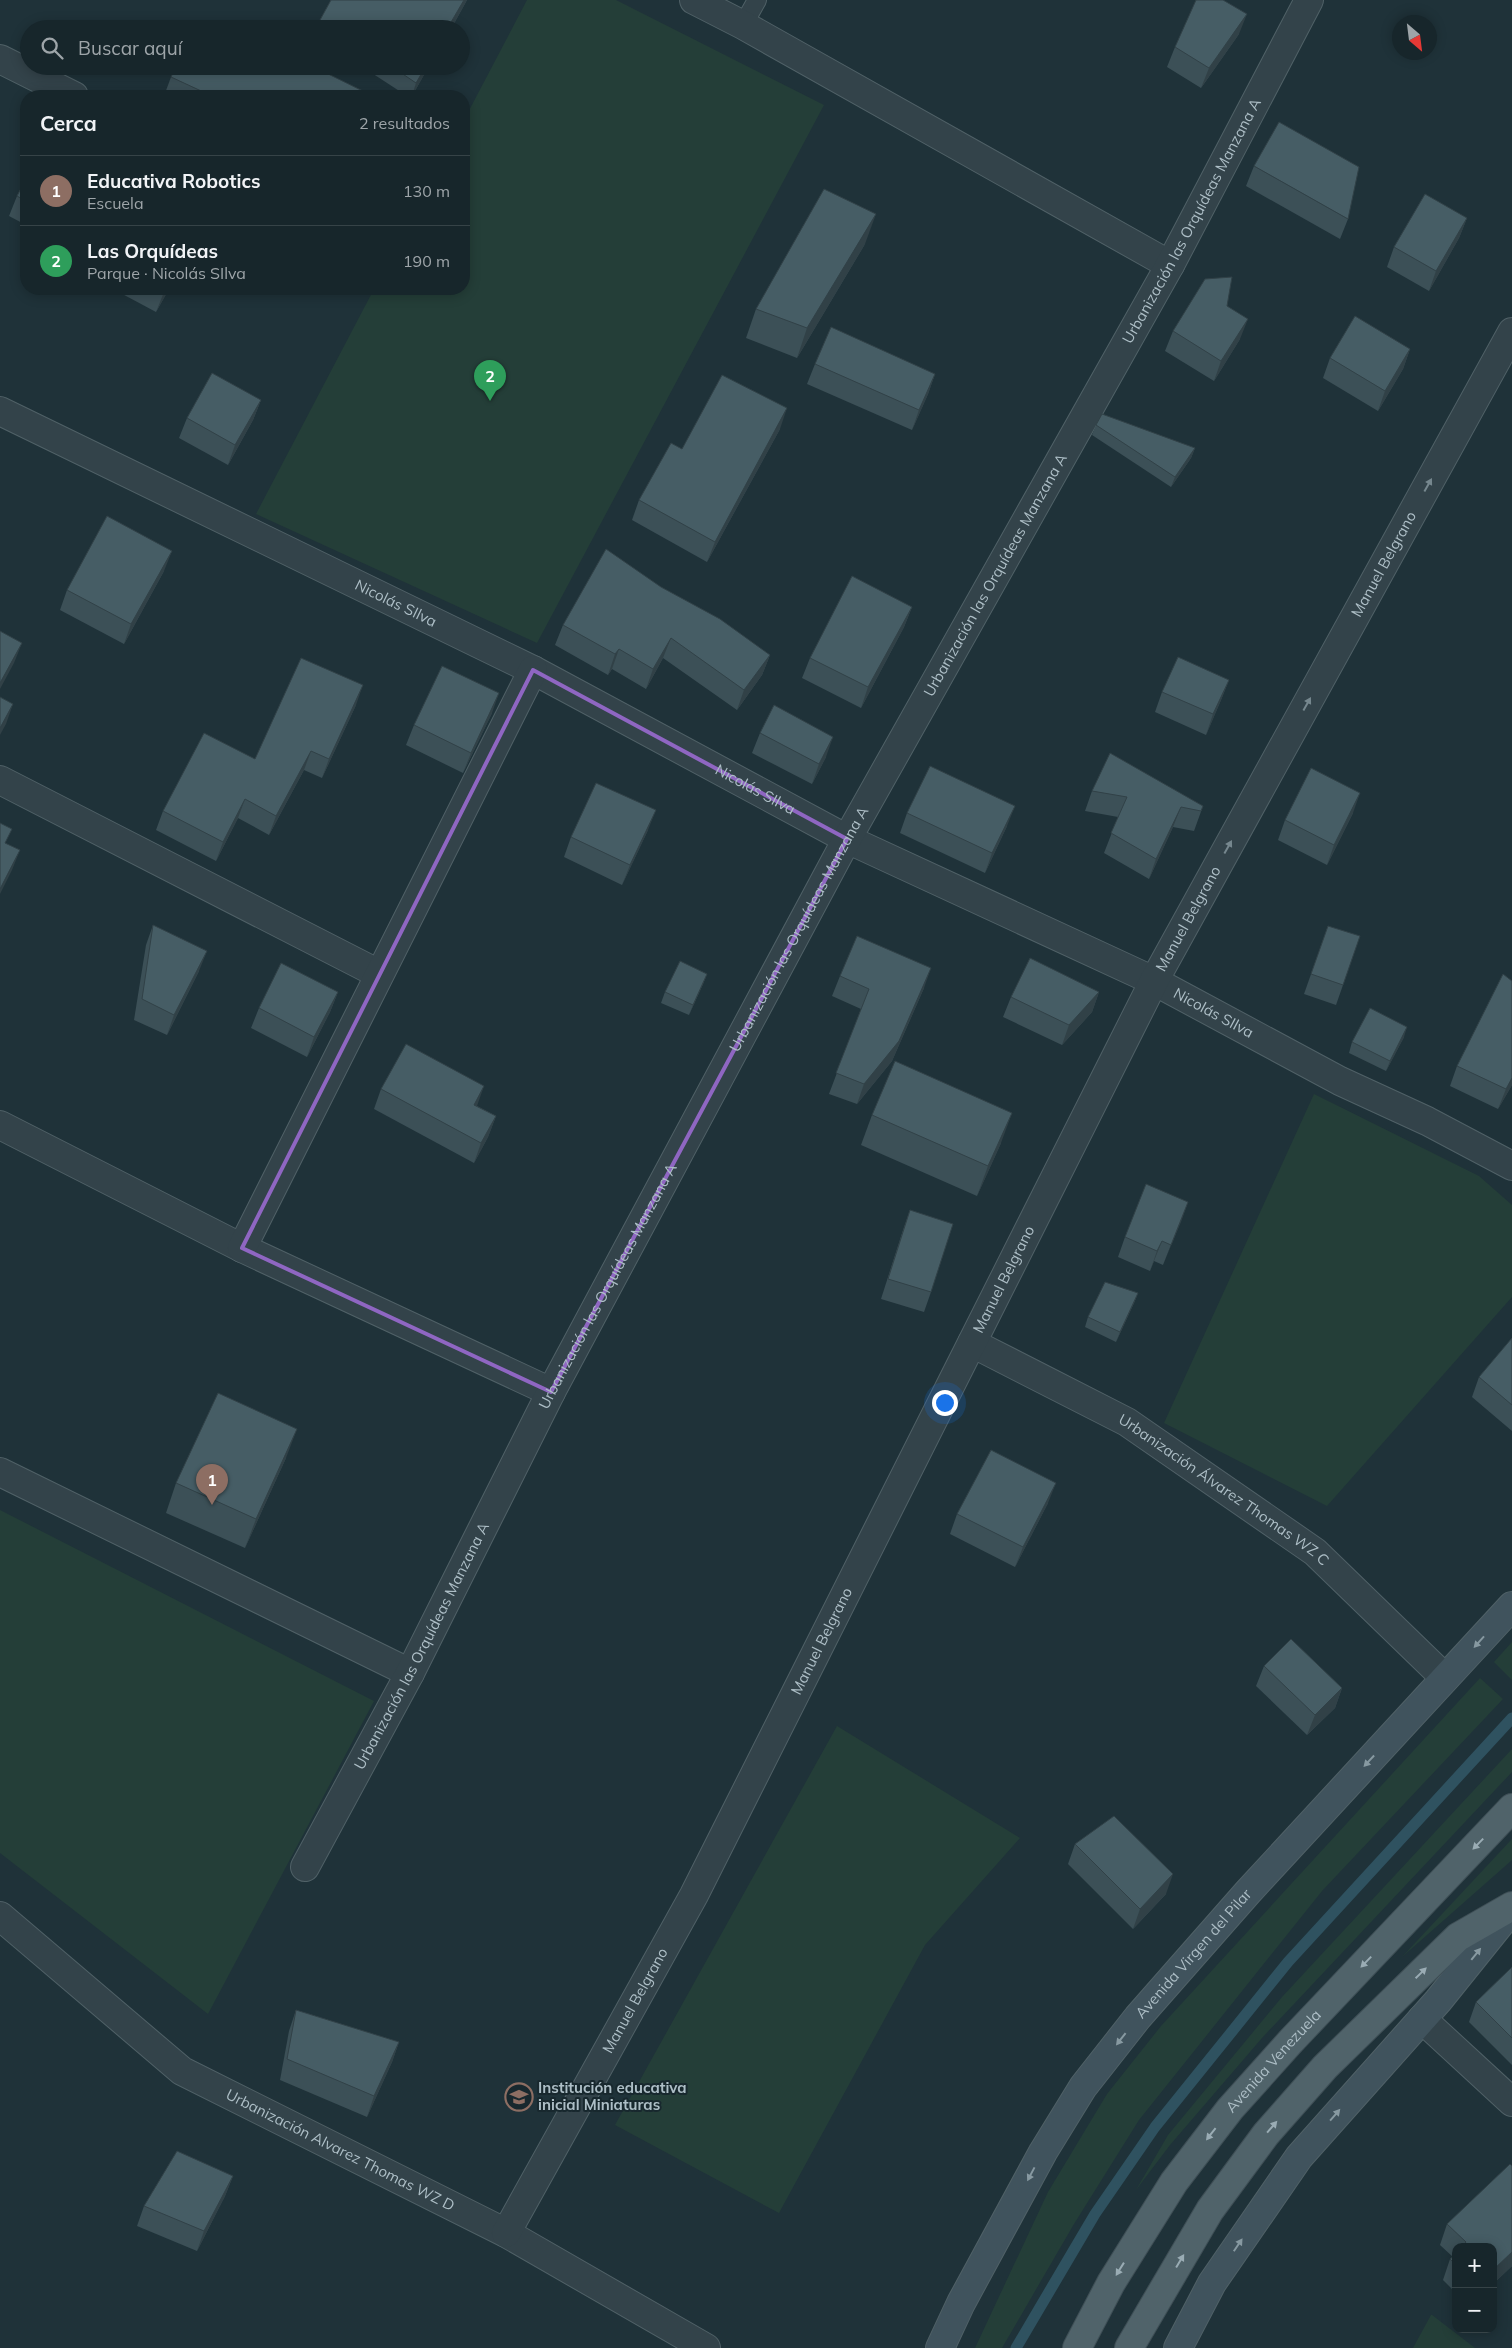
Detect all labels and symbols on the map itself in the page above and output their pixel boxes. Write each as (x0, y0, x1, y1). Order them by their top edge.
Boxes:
north arrow (1392, 15, 1437, 60)
street label: Urbanización las Orquídeas Manzana A (1118, 95, 1265, 347)
pin: 2 (474, 360, 506, 401)
street label: Urbanización las Orquídeas Manzana A (919, 450, 1071, 700)
one-way arrow (1423, 479, 1432, 492)
street label: Manuel Belgrano (1347, 508, 1420, 620)
street label: Nicolás SIlva (352, 575, 440, 631)
one-way arrow (1303, 697, 1311, 712)
street label: Nicolás SIlva (712, 760, 799, 818)
street label: Urbanización las Orquídeas Manzana A (725, 803, 872, 1055)
one-way arrow (1224, 840, 1233, 853)
street label: Manuel Belgrano (1151, 862, 1225, 975)
street label: Nicolás SIlva (1170, 983, 1257, 1042)
street label: Urbanización las Orquídeas Manzana A (534, 1160, 681, 1412)
street label: Manuel Belgrano (968, 1222, 1038, 1336)
your location (932, 1390, 958, 1416)
street label: Urbanización Álvarez Thomas WZ C (1116, 1409, 1333, 1569)
pin: 1 (196, 1464, 228, 1505)
street label: Urbanización las Orquídeas Manzana A (350, 1519, 493, 1773)
street label: Manuel Belgrano (786, 1584, 856, 1698)
one-way arrow (1473, 1635, 1485, 1647)
one-way arrow (1363, 1754, 1375, 1766)
one-way arrow (1472, 1837, 1484, 1849)
street label: Avenida Virgen del Pilar (1131, 1884, 1256, 2022)
street label: Manuel Belgrano (598, 1944, 672, 2056)
one-way arrow (1471, 1947, 1482, 1960)
one-way arrow (1360, 1955, 1372, 1967)
one-way arrow (1415, 1967, 1427, 1979)
street label: Avenida Venezuela (1221, 2005, 1325, 2116)
one-way arrow (1115, 2032, 1126, 2045)
place label: Institución educativa inicial Miniaturas (538, 2078, 687, 2114)
school or university icon: Institución educativa inicial Miniaturas (504, 2082, 534, 2112)
street label: Urbanización Alvarez Thomas WZ D (223, 2085, 458, 2215)
one-way arrow (1329, 2110, 1341, 2122)
one-way arrow (1266, 2121, 1277, 2133)
one-way arrow (1205, 2127, 1216, 2140)
one-way arrow (1027, 2166, 1035, 2181)
one-way arrow (1233, 2239, 1243, 2252)
one-way arrow (1175, 2254, 1184, 2267)
one-way arrow (1115, 2262, 1124, 2275)

